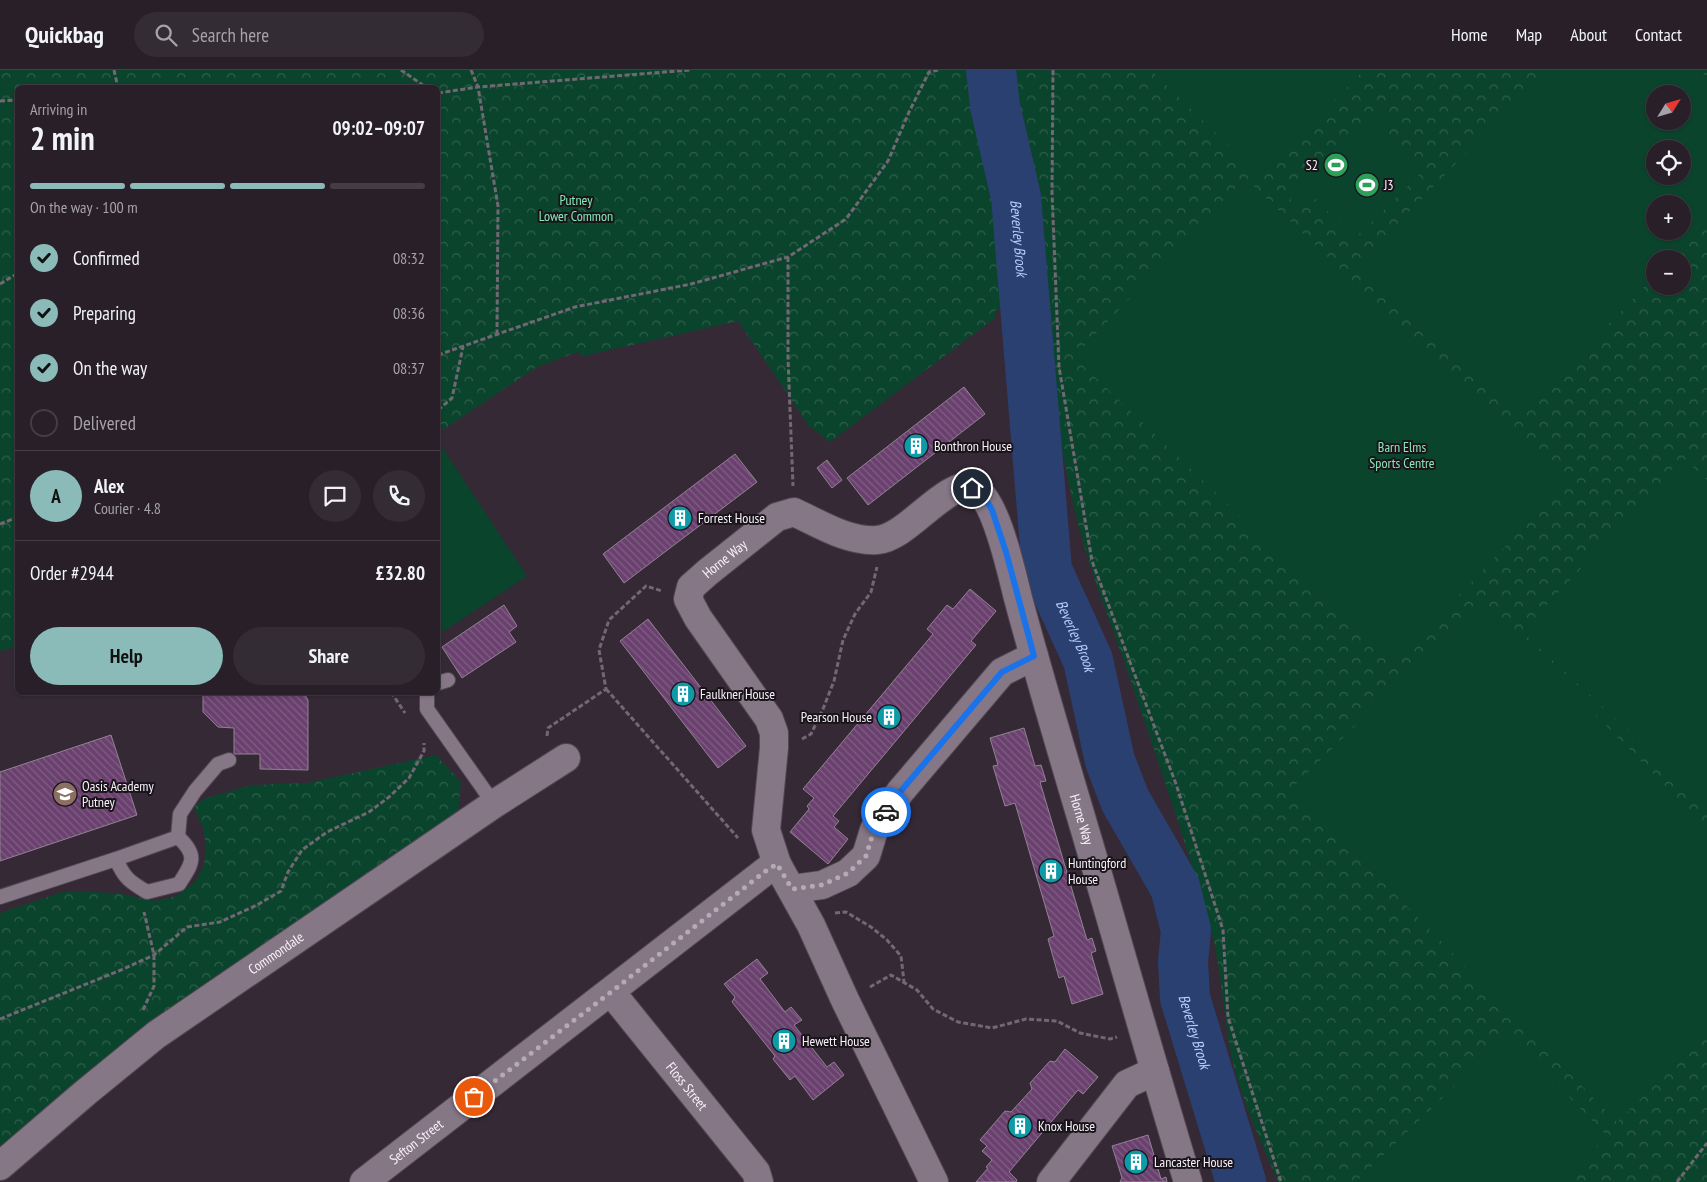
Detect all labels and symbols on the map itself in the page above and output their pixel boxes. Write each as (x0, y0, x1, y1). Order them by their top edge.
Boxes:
north arrow (1646, 85, 1691, 130)
sports icon: S2 (1323, 152, 1349, 178)
place label: S2 (1306, 156, 1318, 174)
sports icon: J3 (1354, 172, 1380, 198)
place label: J3 (1383, 176, 1394, 194)
park label: Putney Lower Common (539, 191, 613, 225)
water label: Beverley Brook (1007, 199, 1032, 280)
building icon: Bonthron House (903, 433, 929, 459)
place label: Bonthron House (934, 437, 1012, 455)
park label: Barn Elms Sports Centre (1369, 438, 1435, 472)
pin (951, 467, 993, 509)
building icon: Forrest House (667, 505, 693, 531)
place label: Forrest House (698, 509, 765, 527)
street label: Horne Way (699, 535, 751, 582)
water label: Beverley Brook (1052, 597, 1100, 676)
building icon: Faulkner House (670, 681, 696, 707)
place label: Faulkner House (700, 685, 775, 703)
building icon: Pearson House (876, 704, 902, 730)
place label: Pearson House (801, 708, 872, 726)
place label: Oasis Academy Putney (82, 777, 154, 811)
school or university icon: Oasis Academy Putney (52, 781, 78, 807)
courier (861, 787, 911, 837)
street label: Horne Way (1066, 792, 1098, 848)
place label: Huntingford House (1068, 854, 1126, 888)
building icon: Huntingford House (1038, 858, 1064, 884)
street label: Commondale (245, 928, 307, 978)
water label: Beverley Brook (1175, 992, 1216, 1073)
building icon: Hewett House (771, 1028, 797, 1054)
place label: Hewett House (802, 1032, 870, 1050)
street label: Floss Street (662, 1059, 712, 1114)
pin (453, 1076, 495, 1118)
building icon: Knox House (1007, 1113, 1033, 1139)
street label: Sefton Street (386, 1115, 447, 1168)
place label: Knox House (1038, 1117, 1095, 1135)
building icon: Lancaster House (1123, 1149, 1149, 1175)
place label: Lancaster House (1154, 1153, 1233, 1171)

